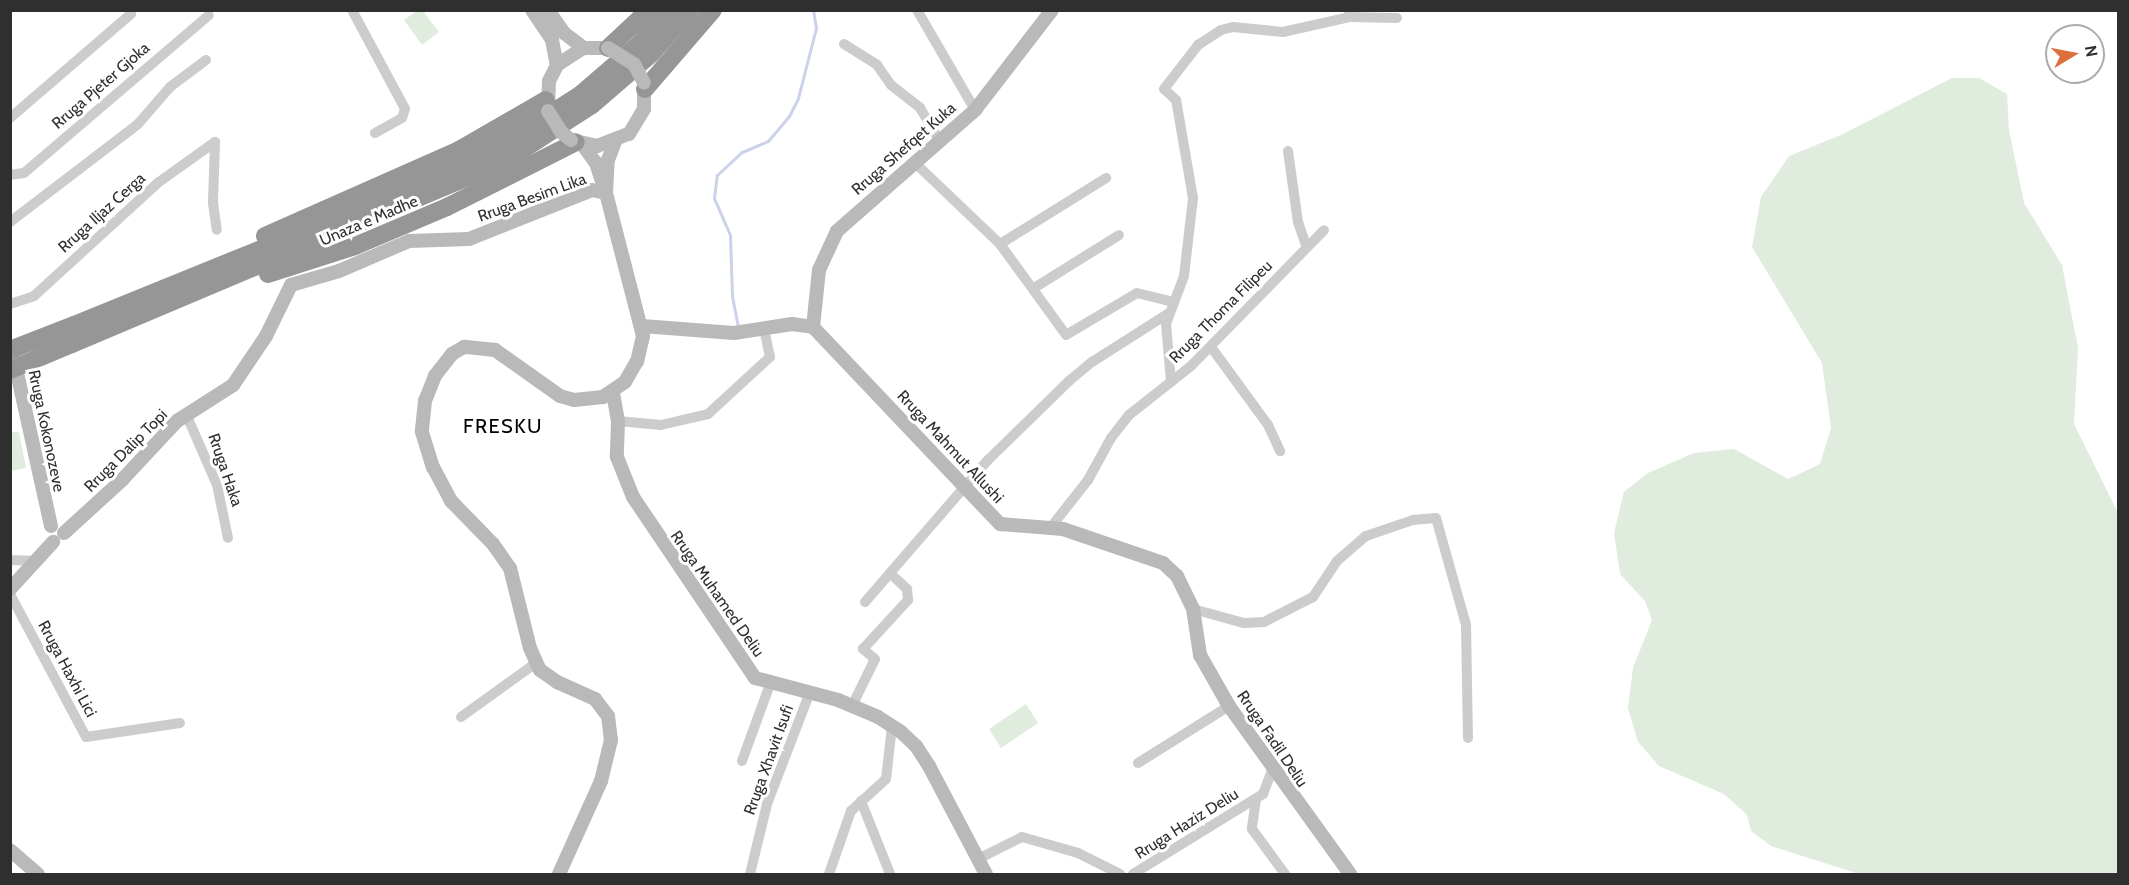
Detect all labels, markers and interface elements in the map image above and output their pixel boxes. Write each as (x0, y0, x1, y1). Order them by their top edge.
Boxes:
north arrow (2045, 24, 2105, 84)
street label: Rruga Pjeter Gjoka (48, 39, 154, 133)
text: N (2081, 44, 2102, 58)
street label: Rruga Shefqet Kuka (848, 99, 960, 199)
street label: Rruga Iljaz Cerga (55, 169, 149, 257)
street label: Rruga Besim Lika (475, 170, 589, 226)
street label: Unaza e Madhe (317, 192, 421, 250)
street label: Rruga Thoma Filipeu (1166, 257, 1276, 367)
street label: Rruga Kokonozeve (24, 368, 68, 494)
street label: Rruga Mahmut Allushi (893, 387, 1007, 507)
street label: Rruga Dalip Topi (81, 406, 171, 496)
district label: FRESKU (463, 414, 543, 438)
street label: Rruga Haka (204, 431, 246, 509)
street label: Rruga Muhamed Deliu (666, 527, 768, 661)
street label: Rruga Haxhi Lici (34, 618, 100, 720)
street label: Rruga Fadil Deliu (1233, 687, 1311, 791)
street label: Rruga Xhavit Isufi (740, 702, 798, 818)
street label: Rruga Haziz Deliu (1132, 784, 1242, 864)

